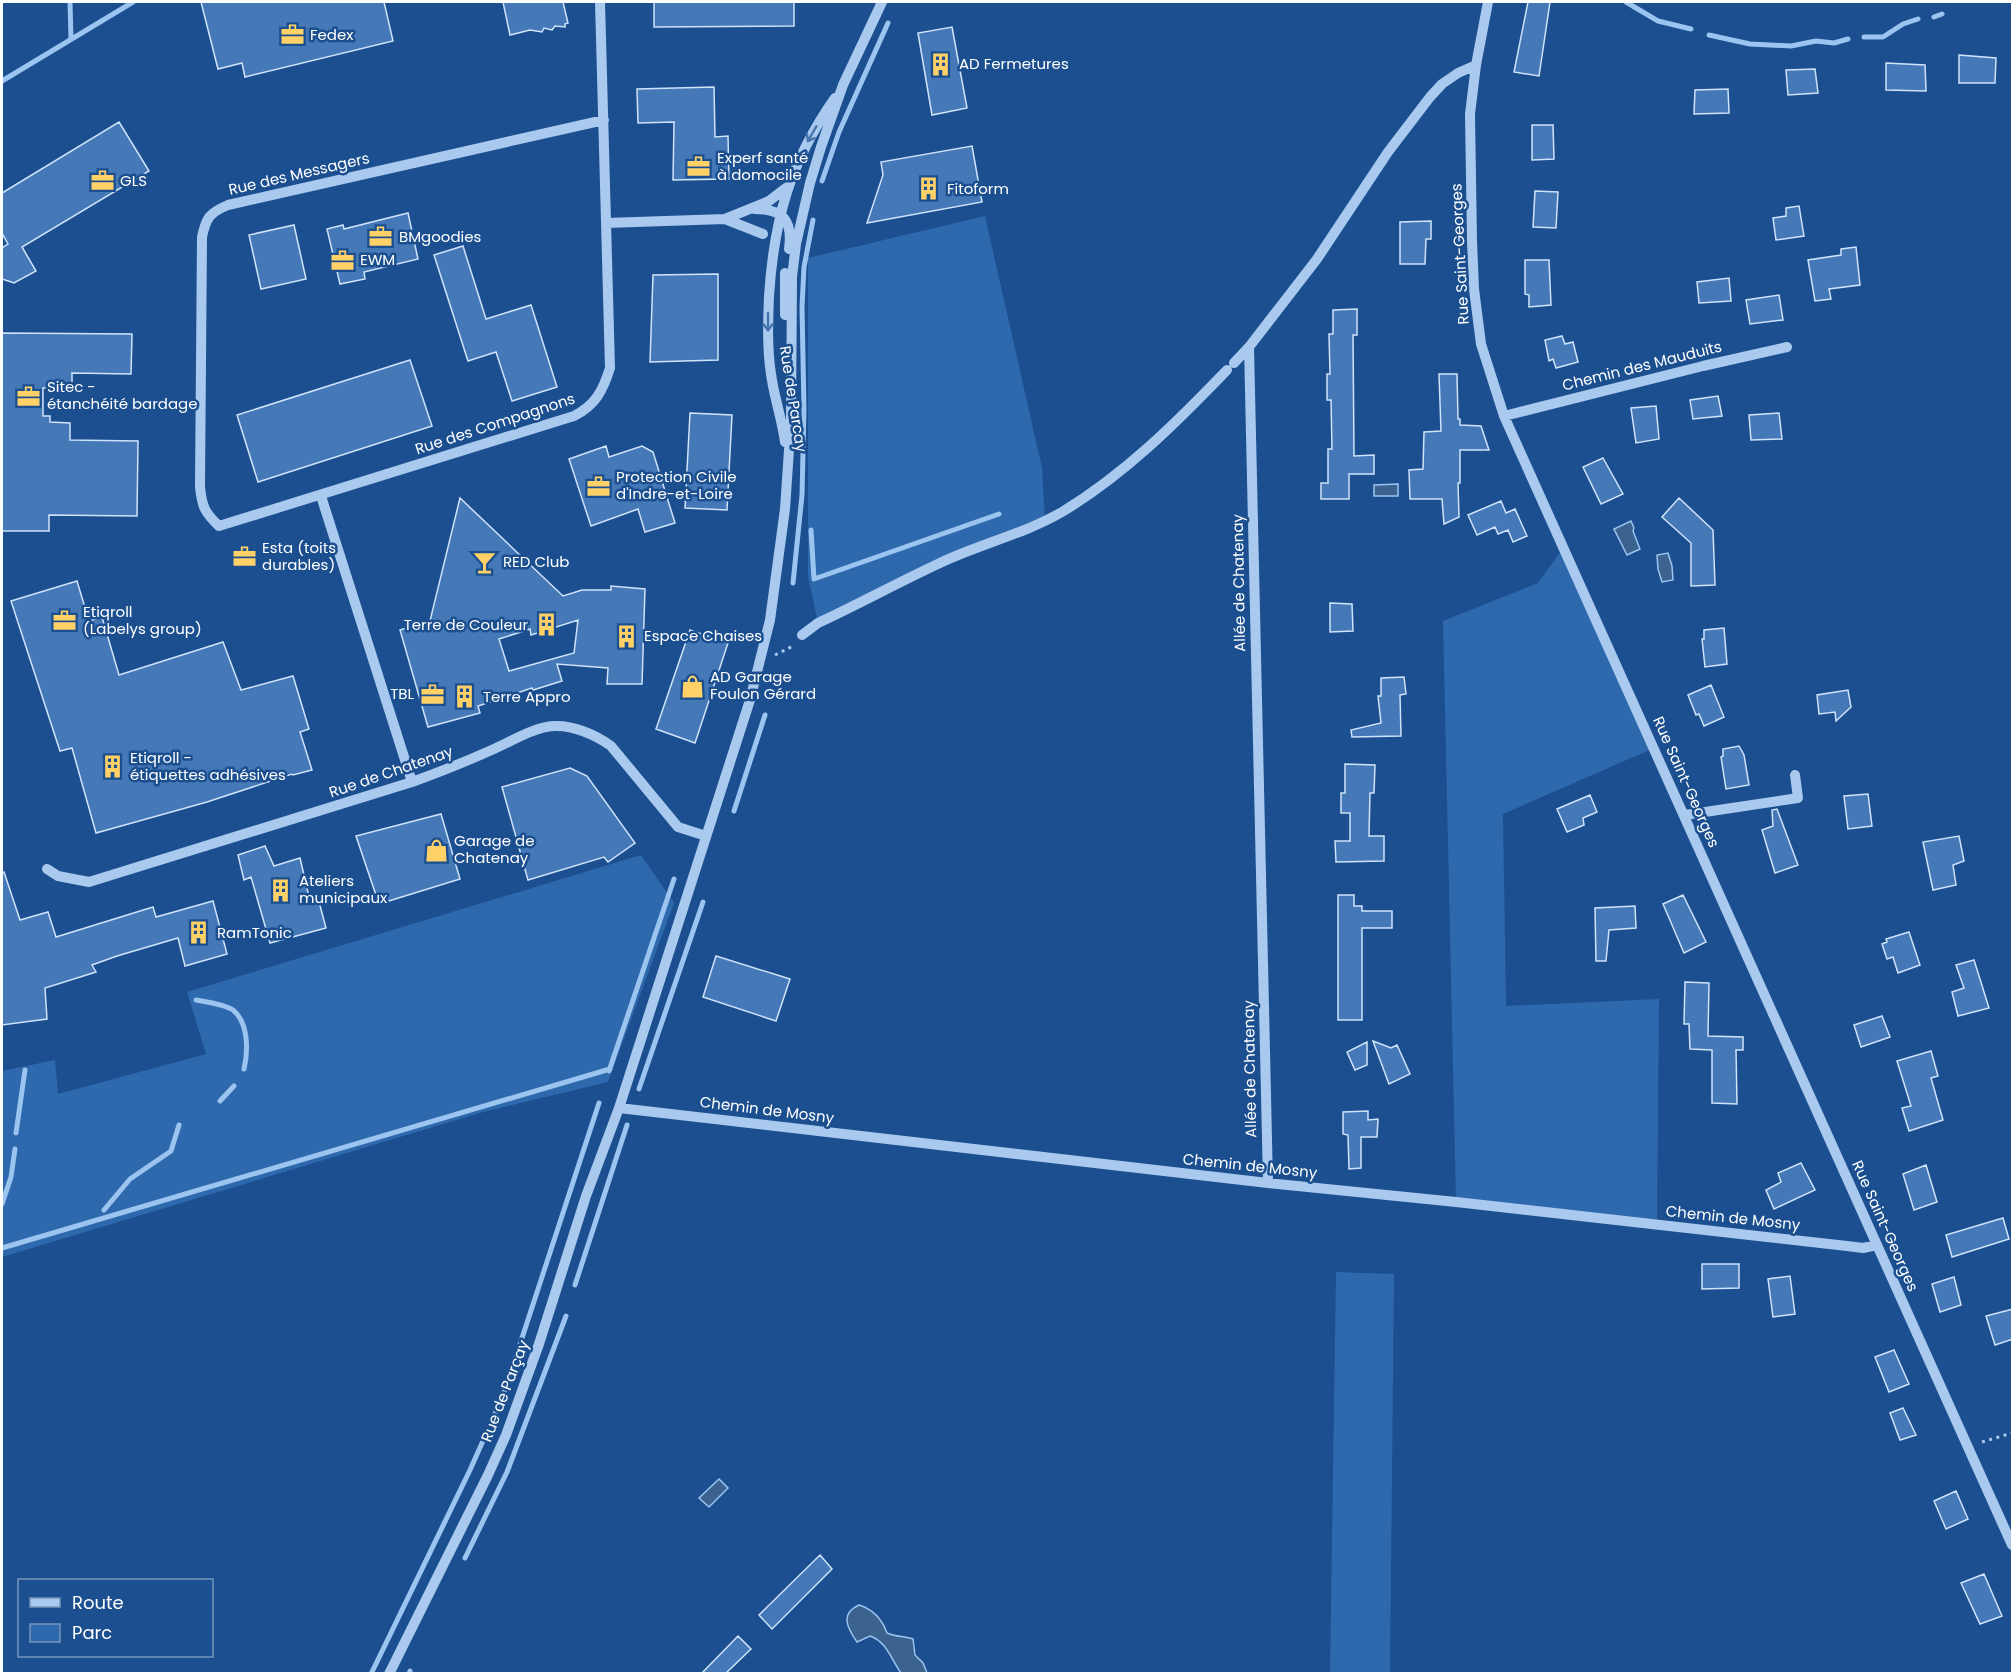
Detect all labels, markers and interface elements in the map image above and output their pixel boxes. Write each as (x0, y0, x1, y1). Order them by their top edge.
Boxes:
office icon: Fedex (279, 22, 305, 48)
place label: Fedex (310, 24, 354, 45)
building icon: AD Fermetures (928, 51, 954, 77)
place label: AD Fermetures (959, 53, 1069, 74)
one-way arrow (805, 125, 817, 142)
street label: Rue des Messagers (226, 147, 372, 200)
place label: Experf santé à domocile (717, 147, 808, 185)
office icon: Experf santé à domocile (686, 154, 712, 180)
office icon: GLS (89, 168, 115, 194)
place label: GLS (120, 170, 147, 191)
building icon: Fitoform (916, 176, 942, 202)
place label: Fitoform (947, 178, 1009, 199)
street label: Rue Saint-Georges (1445, 183, 1474, 325)
office icon: BMgoodies (368, 224, 394, 250)
place label: BMgoodies (399, 226, 482, 247)
office icon: EWM (329, 247, 355, 273)
place label: EWM (360, 249, 395, 270)
one-way arrow (762, 312, 774, 332)
street label: Chemin des Mauduits (1560, 335, 1724, 396)
street label: Rue de Parcay (775, 344, 812, 454)
place label: Sitec - étanchéité bardage (47, 376, 198, 414)
office icon: Sitec - étanchéité bardage (16, 383, 42, 409)
street label: Rue des Compagnons (412, 388, 578, 459)
place label: Protection Civile d'Indre-et-Loire (616, 466, 736, 504)
office icon: Protection Civile d'Indre-et-Loire (585, 473, 611, 499)
street label: Allée de Chatenay (1227, 513, 1250, 652)
place label: Esta (toits durables) (262, 537, 336, 575)
office icon: Esta (toits durables) (231, 544, 257, 570)
bar icon: RED Club (472, 549, 498, 575)
place label: RED Club (503, 551, 569, 572)
place label: Etiqroll (Labelys group) (83, 601, 202, 639)
office icon: Etiqroll (Labelys group) (52, 608, 78, 634)
building icon: Terre de Couleur (533, 612, 559, 638)
place label: Terre de Couleur (404, 614, 528, 635)
building icon: Espace Chaises (613, 623, 639, 649)
place label: Espace Chaises (644, 625, 762, 646)
place label: AD Garage Foulon Gérard (710, 666, 816, 704)
shop icon: AD Garage Foulon Gérard (679, 673, 705, 699)
office icon: TBL (419, 681, 445, 707)
place label: TBL (390, 683, 415, 704)
building icon: Terre Appro (452, 684, 478, 710)
place label: Terre Appro (483, 686, 571, 707)
street label: Rue Saint-Georges (1648, 713, 1725, 851)
street label: Rue de Chatenay (326, 740, 456, 803)
place label: Etiqroll - étiquettes adhésives (130, 747, 286, 785)
building icon: Etiqroll - étiquettes adhésives (99, 754, 125, 780)
place label: Garage de Chatenay (454, 830, 534, 868)
shop icon: Garage de Chatenay (423, 837, 449, 863)
place label: Ateliers municipaux (299, 870, 387, 908)
building icon: Ateliers municipaux (268, 877, 294, 903)
building icon: RamTonic (186, 920, 212, 946)
place label: RamTonic (217, 922, 292, 943)
street label: Allée de Chatenay (1238, 999, 1261, 1138)
street label: Chemin de Mosny (699, 1091, 836, 1128)
street label: Chemin de Mosny (1182, 1148, 1319, 1183)
street label: Rue Saint-Georges (1847, 1157, 1924, 1295)
street label: Chemin de Mosny (1665, 1200, 1802, 1235)
street label: Rue de Parçay (475, 1336, 534, 1445)
legend (18, 1579, 213, 1657)
text: Route (72, 1590, 124, 1615)
text: Parc (72, 1620, 112, 1645)

